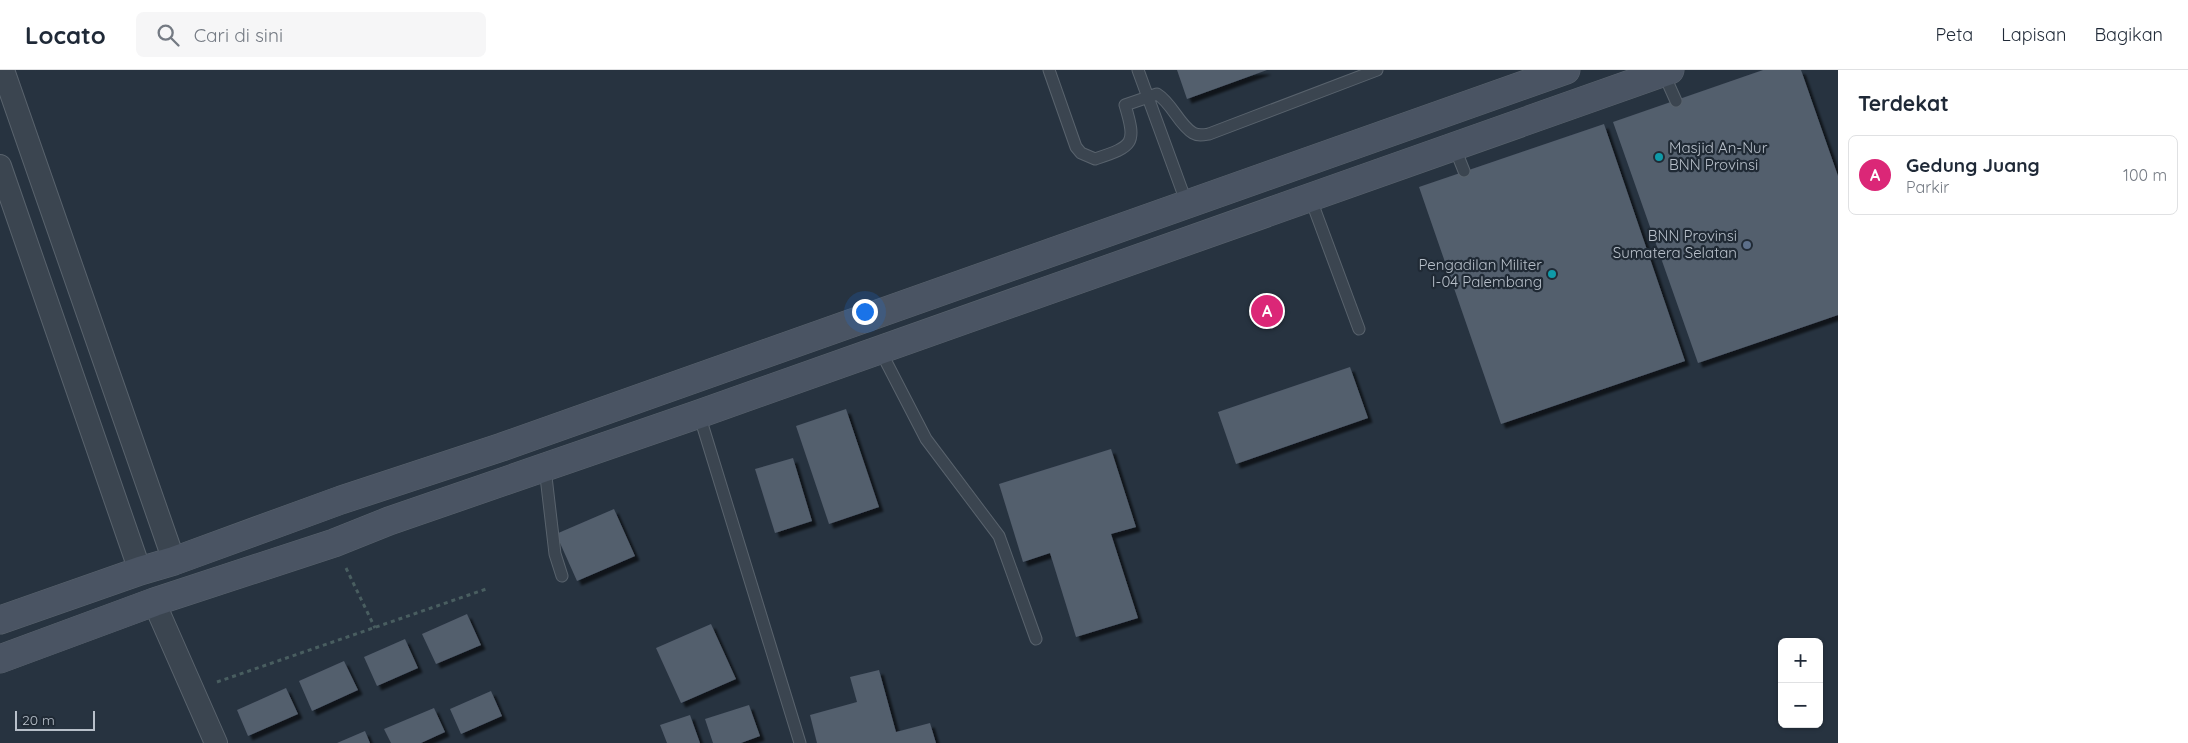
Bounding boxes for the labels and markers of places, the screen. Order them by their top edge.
place label: Masjid An-Nur BNN Provinsi [1669,138,1768,174]
marker: Masjid An-Nur BNN Provinsi [1653,151,1665,163]
place label: BNN Provinsi Sumatera Selatan [1613,226,1737,262]
marker: BNN Provinsi Sumatera Selatan [1741,239,1753,251]
place label: Pengadilan Militer I-04 Palembang [1419,255,1542,291]
marker: Pengadilan Militer I-04 Palembang [1546,268,1558,280]
pin: A [1251,292,1283,330]

